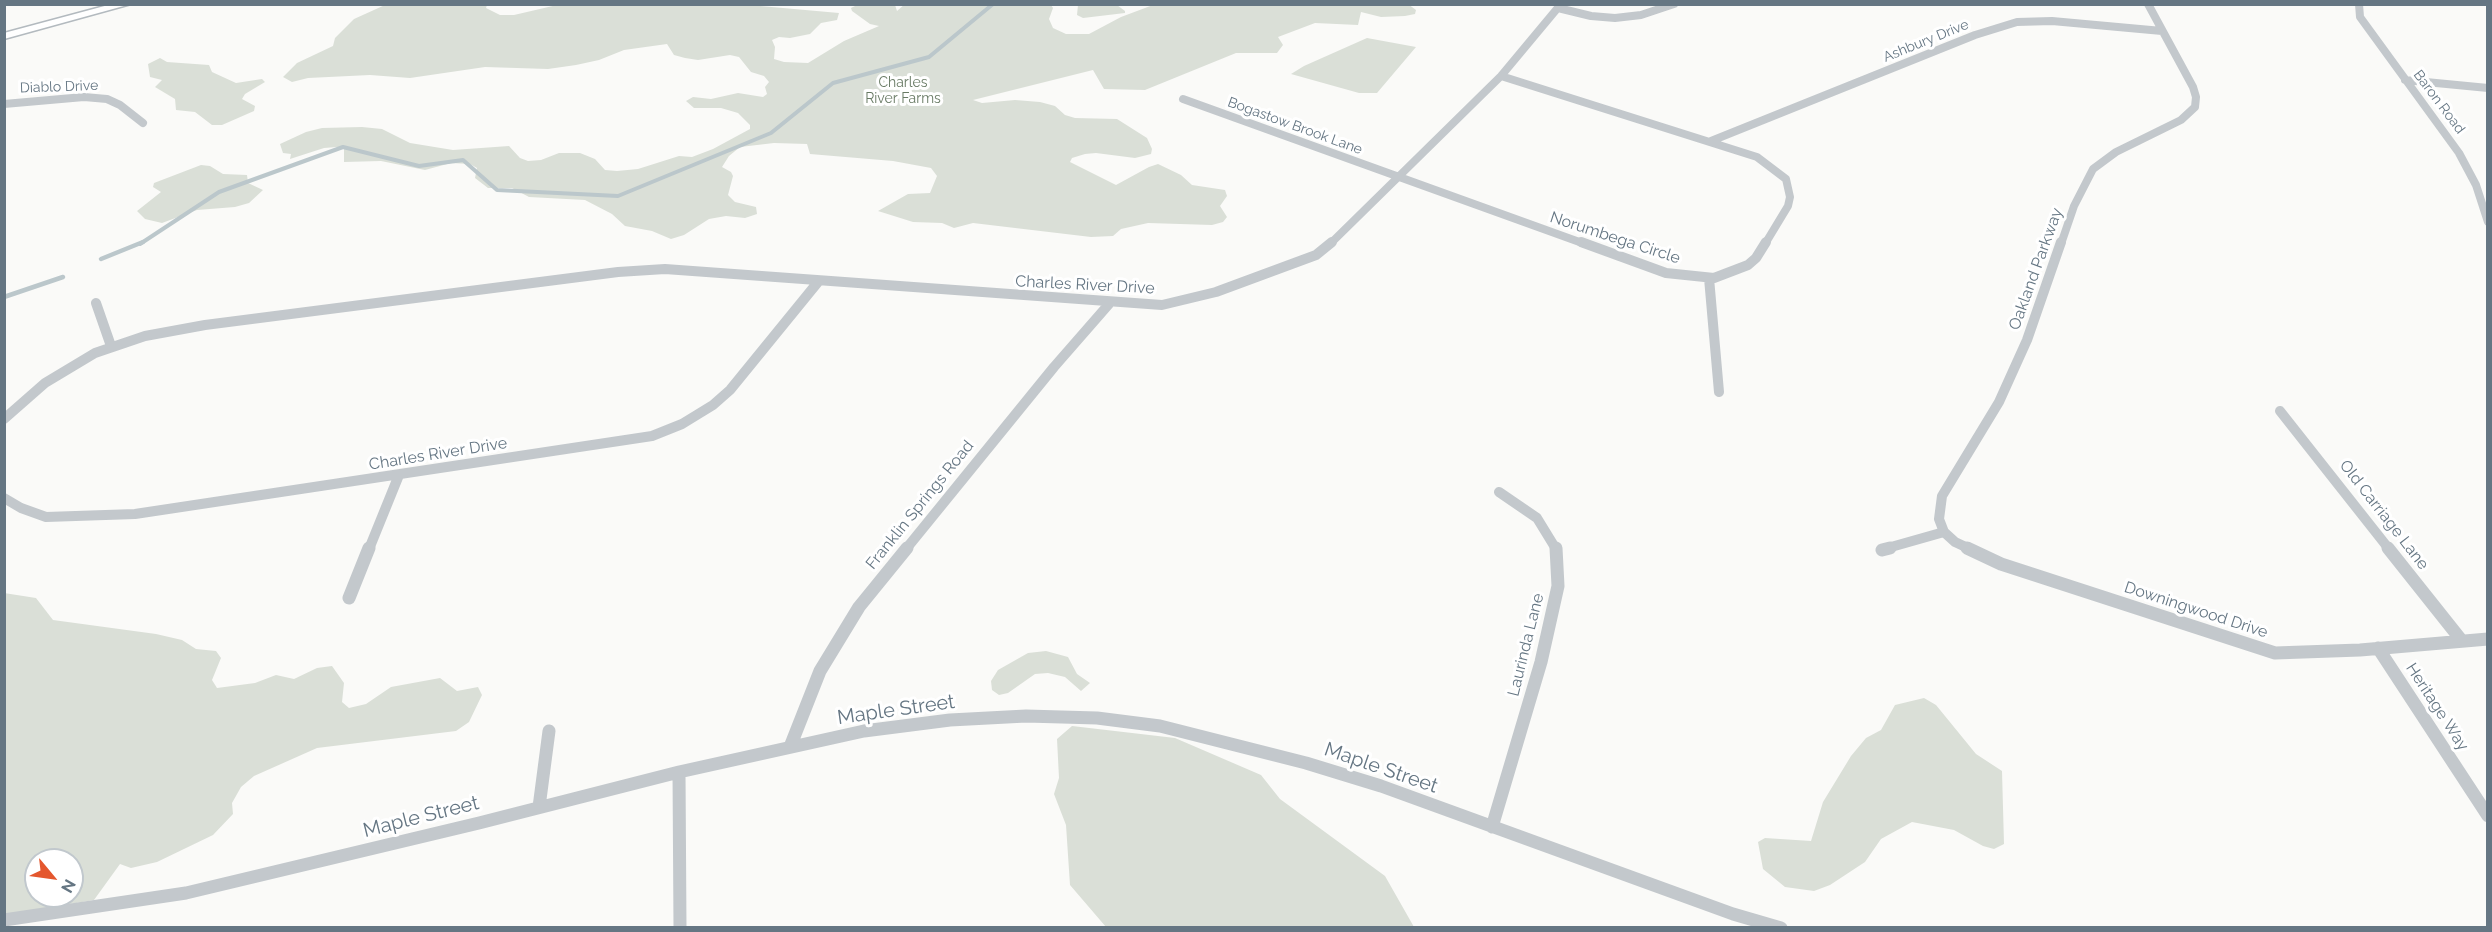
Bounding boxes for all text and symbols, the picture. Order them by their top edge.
street label: Ashbury Drive [1881,16,1971,66]
street label: Baron Road [2410,67,2468,137]
park label: Charles River Farms [865,75,941,108]
street label: Diablo Drive [20,77,98,97]
street label: Bogastow Brook Lane [1225,94,1365,158]
street label: Oakland Parkway [2005,205,2067,333]
street label: Norumbega Circle [1547,208,1683,268]
street label: Charles River Drive [1015,272,1155,298]
street label: Charles River Drive [368,434,508,474]
street label: Franklin Springs Road [862,437,978,573]
street label: Old Carriage Lane [2335,456,2433,574]
street label: Downingwood Drive [2122,578,2270,642]
street label: Laurinda Lane [1504,591,1548,699]
street label: Heritage Way [2402,660,2472,754]
street label: Maple Street [836,690,956,730]
street label: Maple Street [1321,737,1441,799]
street label: Maple Street [361,791,481,843]
north arrow [24,848,84,908]
text: N [57,876,80,896]

